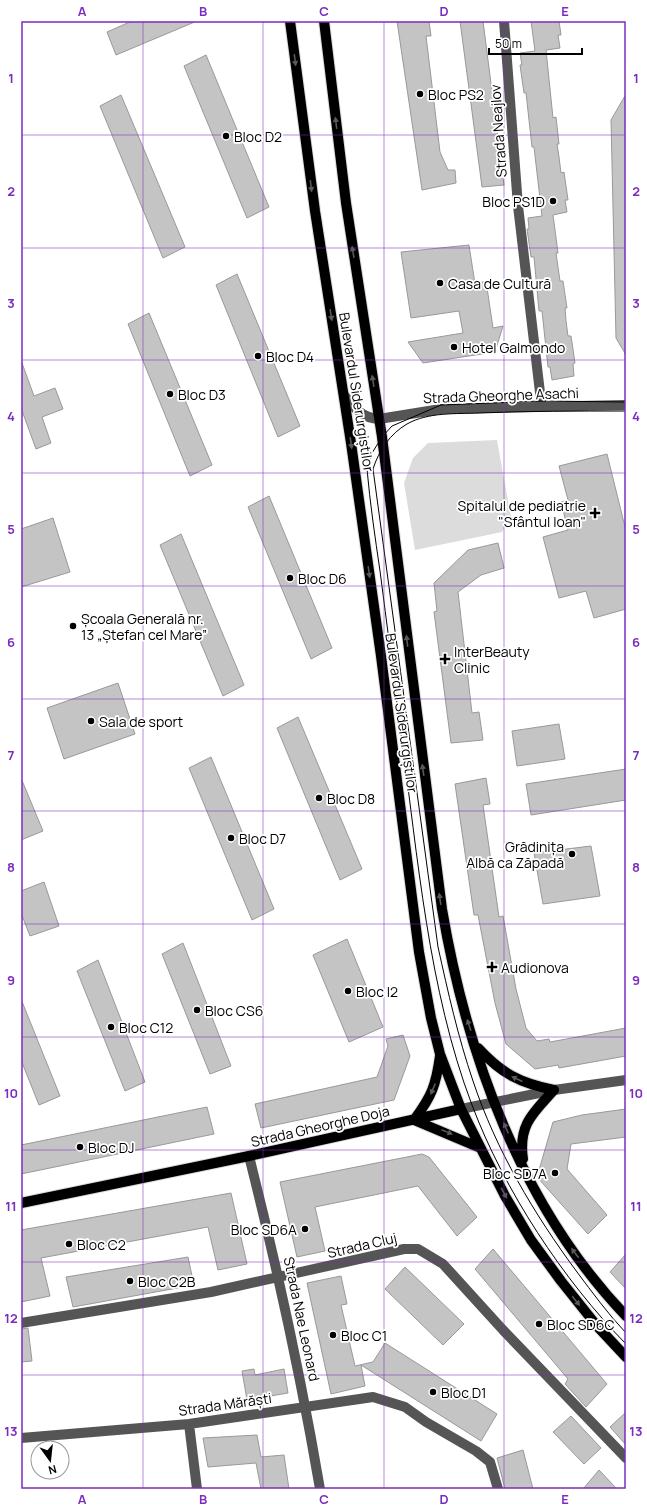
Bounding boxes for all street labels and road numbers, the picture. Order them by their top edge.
street label: Strada Neajlov [485,84,511,178]
street label: Bulevardul Siderurgiștilor [335,311,379,473]
street label: Strada Gheorghe Asachi [423,383,579,407]
street label: Bulevardul Siderurgiștilor [381,632,423,794]
street label: Strada Gheorghe Doja [249,1101,391,1151]
street label: Strada Cluj [325,1228,399,1262]
street label: Strada Nae Leonard [280,1255,324,1383]
street label: Strada Mărăști [177,1388,273,1420]

